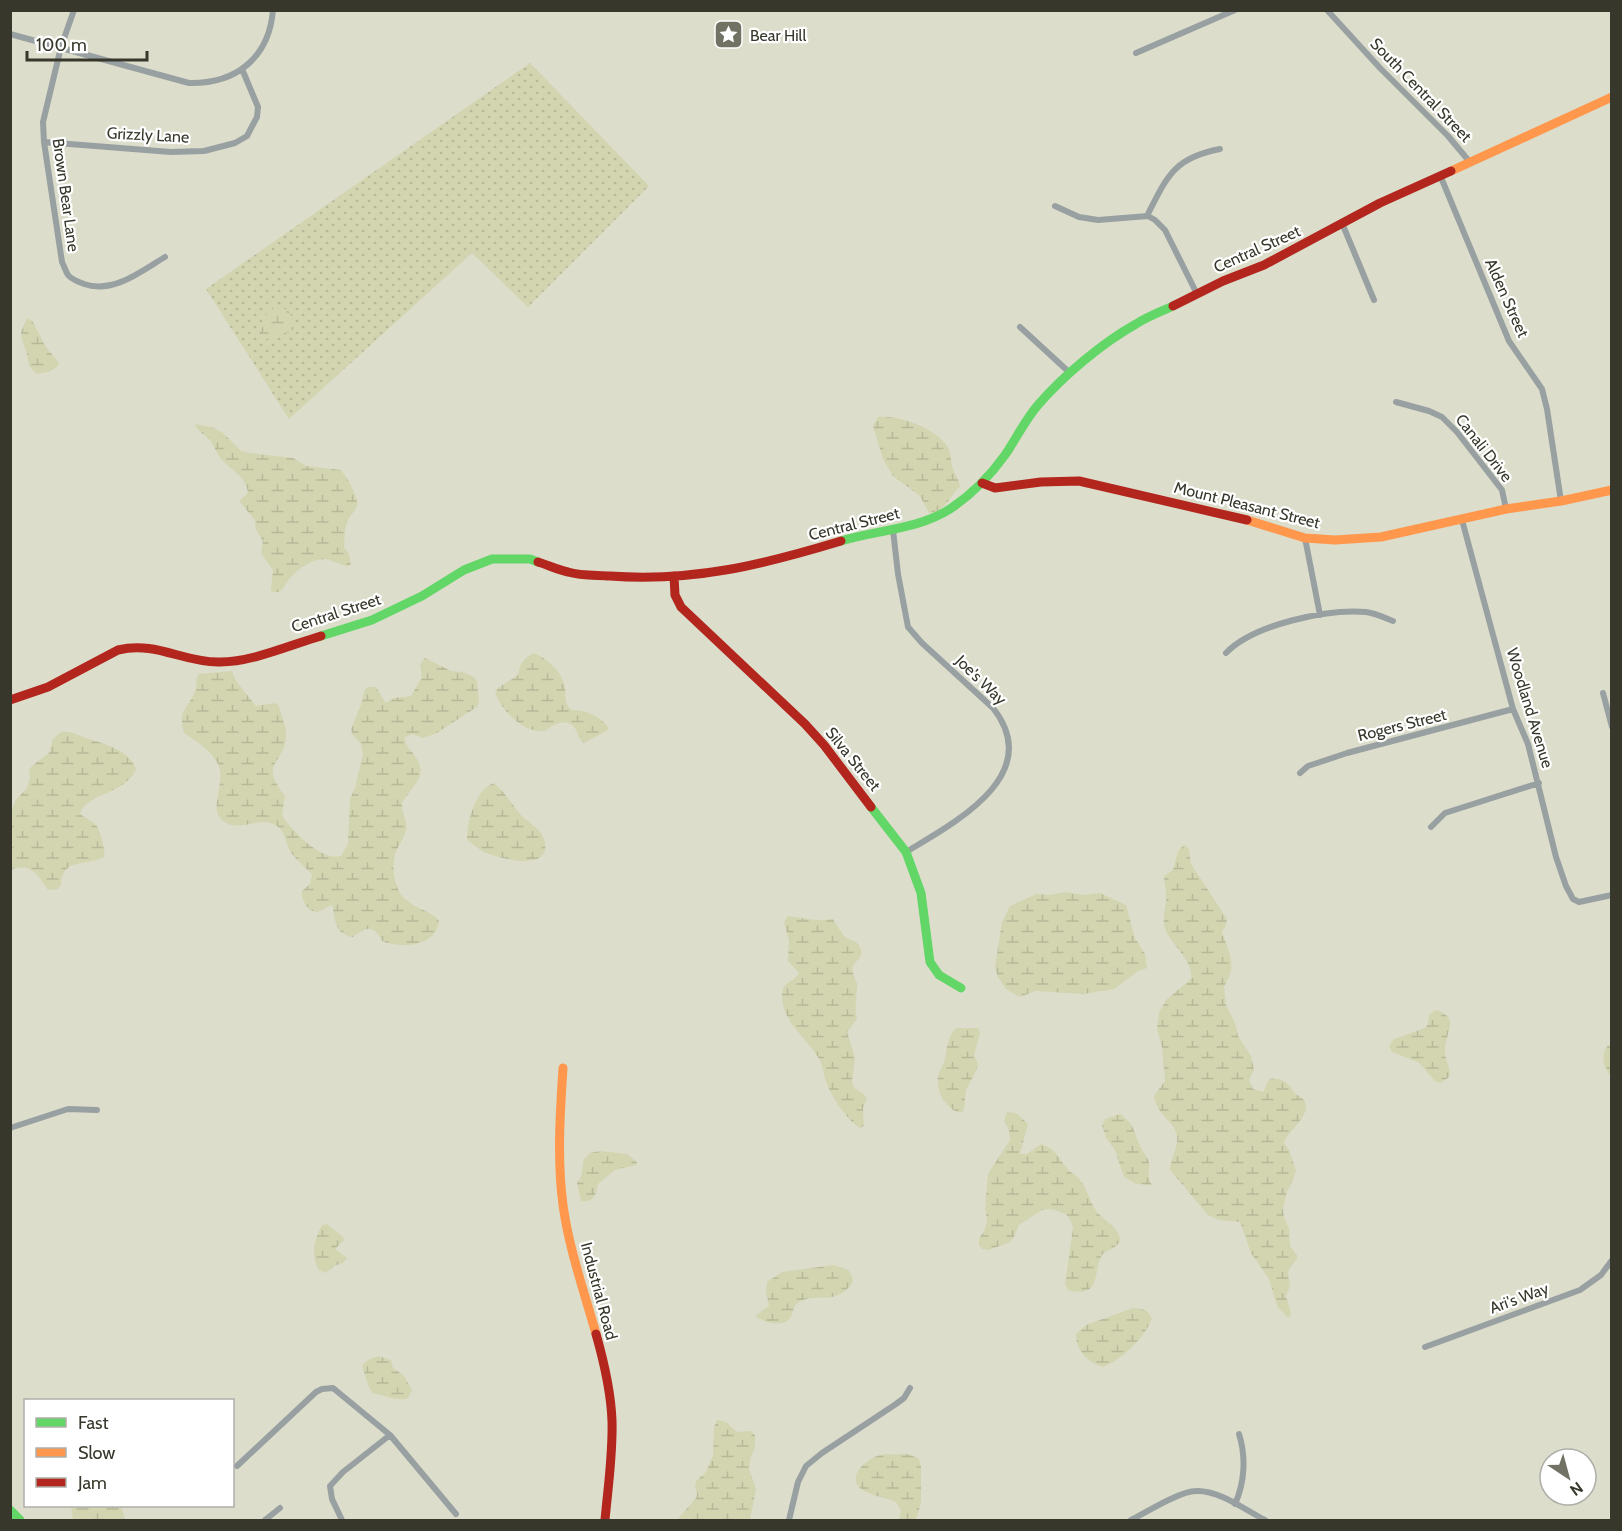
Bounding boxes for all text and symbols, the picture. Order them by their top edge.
place icon: Bear Hill [713,19,745,51]
scale bar [27,24,147,62]
place label: Bear Hill [750,26,806,45]
text: 100 m [36,34,87,56]
street label: South Central Street [1366,34,1476,146]
street label: Grizzly Lane [106,123,190,147]
street label: Brown Bear Lane [49,137,83,253]
street label: Central Street [1211,221,1304,277]
street label: Alden Street [1481,256,1533,341]
street label: Canali Drive [1452,410,1516,486]
street label: Mount Pleasant Street [1172,478,1322,532]
street label: Central Street [807,503,902,544]
street label: Central Street [289,589,384,636]
street label: Woodland Avenue [1503,646,1557,770]
street label: Joe's Way [951,650,1010,709]
street label: Rogers Street [1356,705,1449,745]
street label: Silva Street [822,723,885,795]
street label: Industrial Road [577,1240,621,1342]
street label: Ari's Way [1487,1279,1551,1317]
legend [24,1399,234,1507]
text: Fast [78,1412,109,1434]
text: Slow [78,1442,115,1464]
north arrow [1538,1447,1598,1507]
text: Jam [77,1472,107,1494]
text: N [1566,1478,1587,1500]

